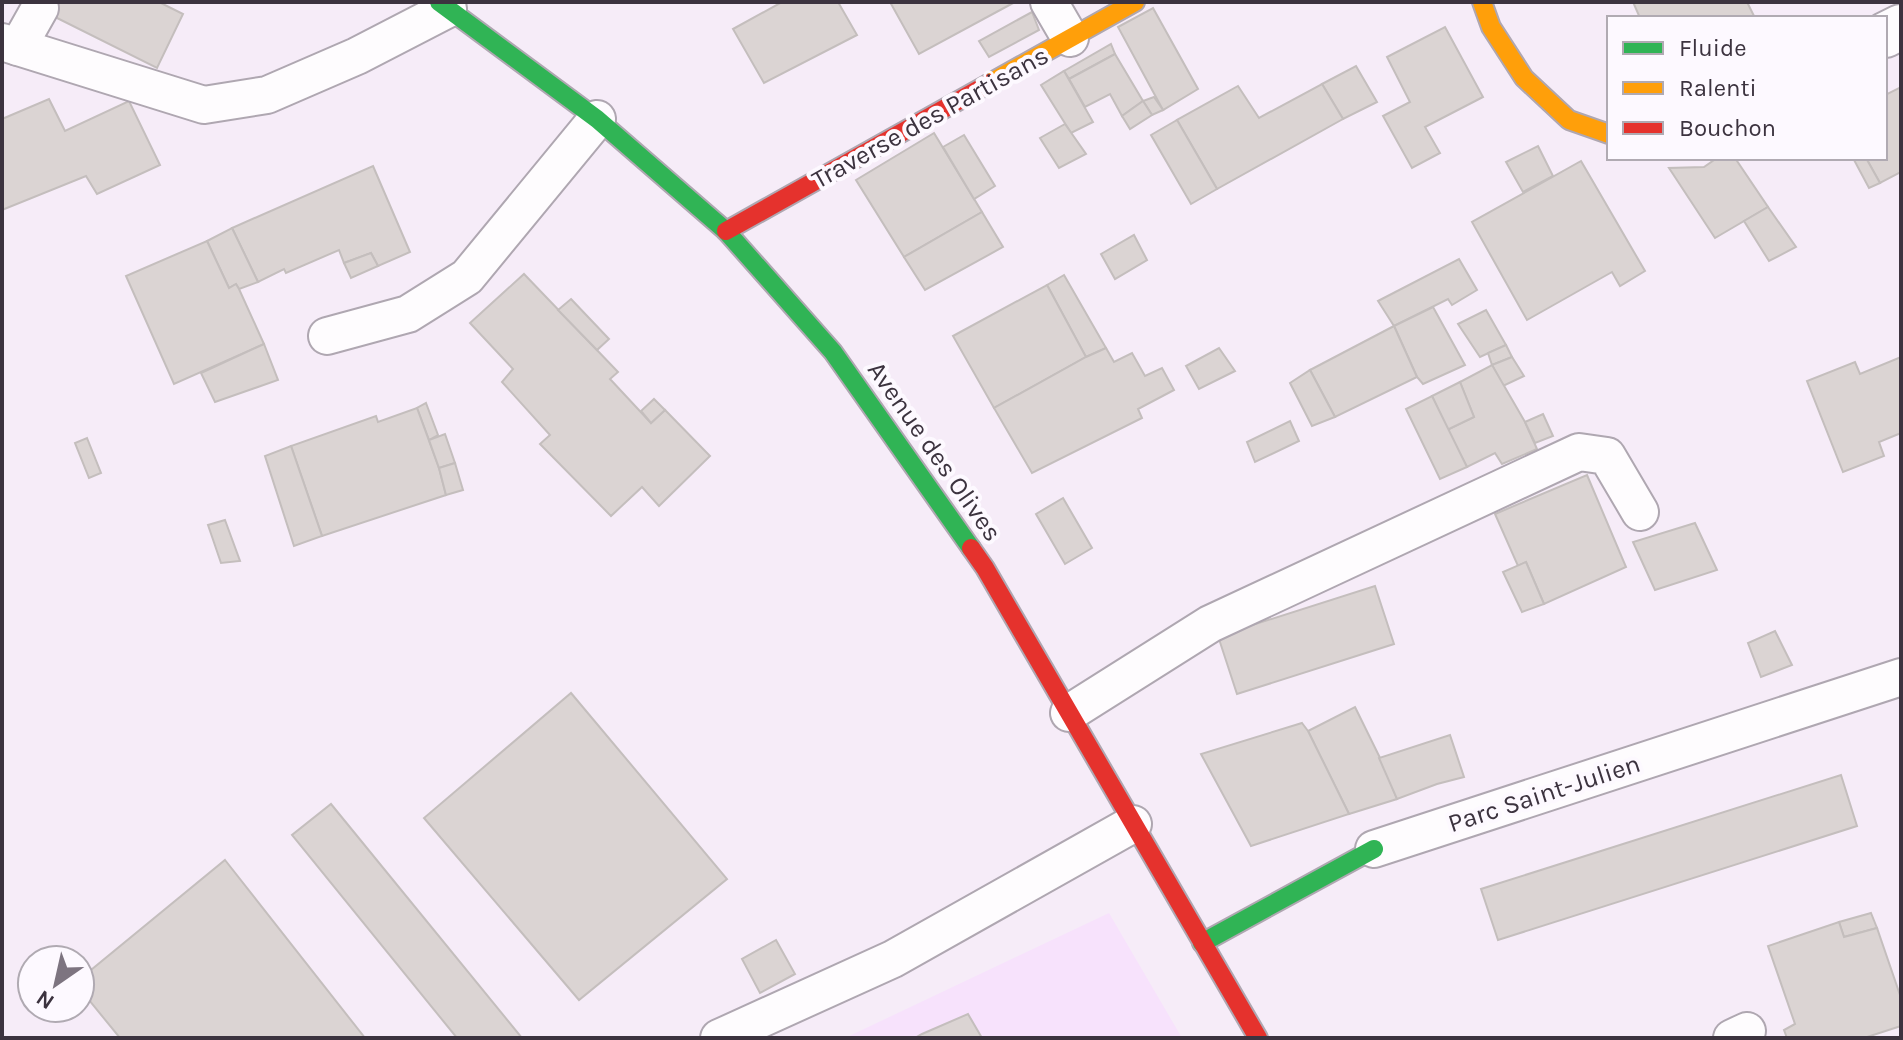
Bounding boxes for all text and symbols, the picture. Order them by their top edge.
legend [1607,16,1887,160]
text: Fluide [1679,34,1747,62]
street label: Traverse des Partisans [807,40,1054,195]
text: Ralenti [1679,74,1757,102]
text: Bouchon [1679,114,1776,142]
street label: Avenue des Olives [861,355,1008,547]
street label: Parc Saint-Julien [1444,748,1644,839]
north arrow [16,944,96,1024]
text: N [32,985,59,1015]

